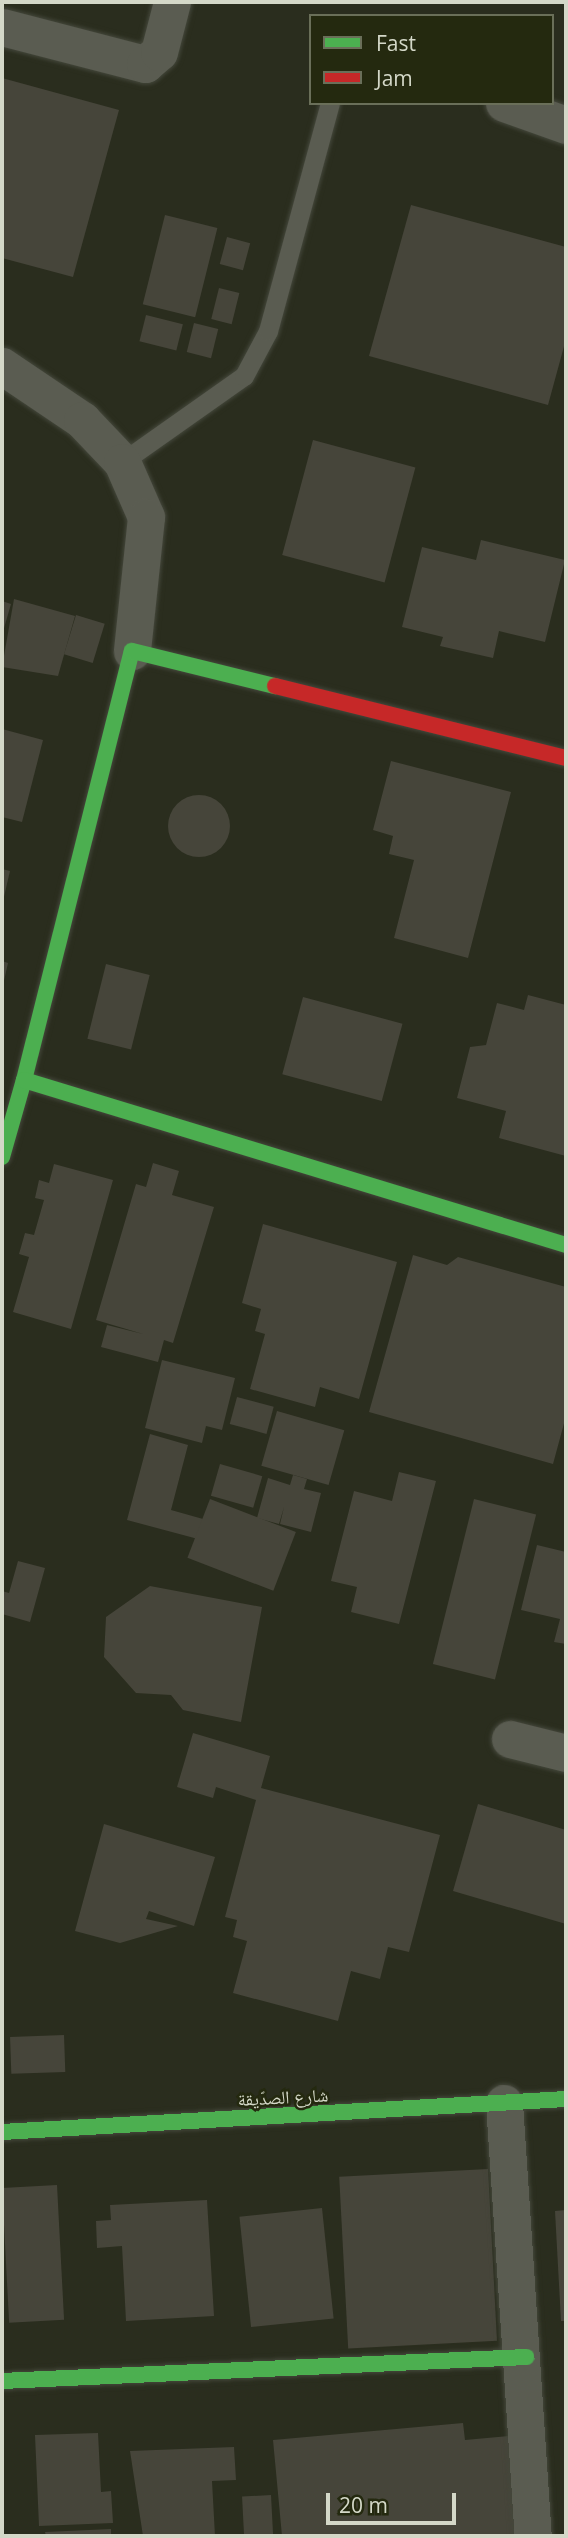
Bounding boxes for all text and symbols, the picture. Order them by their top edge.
legend [309,14,554,105]
text: Fast [376,29,416,57]
text: Jam [376,64,413,92]
street label: شارع الصدّيقة [237,2084,329,2110]
scale bar [330,2478,460,2522]
text: 20 m [339,2491,388,2519]

